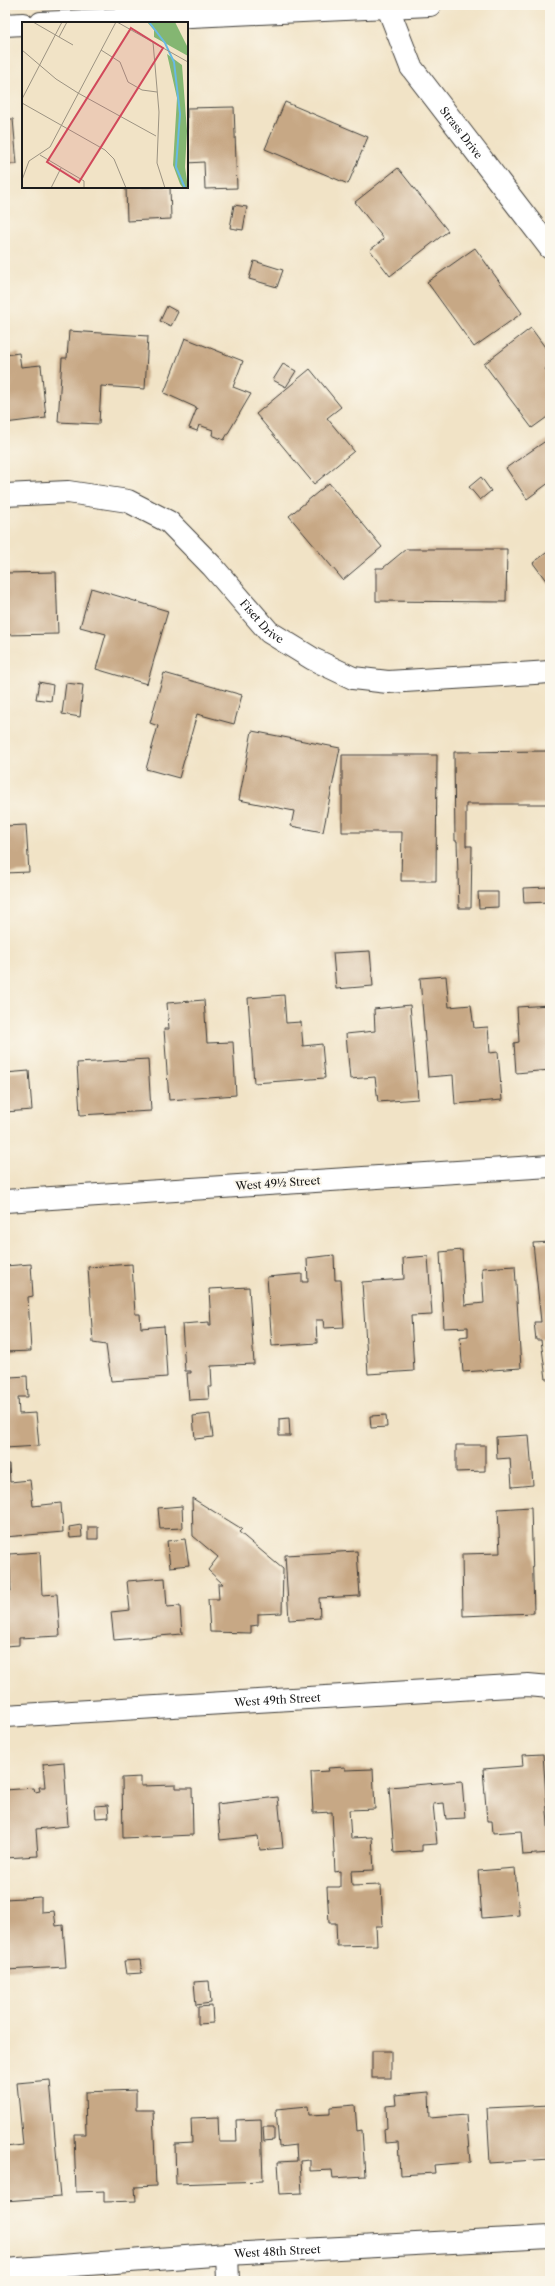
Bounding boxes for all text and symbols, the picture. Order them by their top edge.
inset map [22,22,188,188]
street label: Strass Drive [437,104,486,161]
street label: Fiset Drive [237,596,286,646]
street label: West 49½ Street [234,1173,321,1193]
street label: West 49th Street [233,1690,321,1709]
street label: West 48th Street [233,2242,321,2261]

